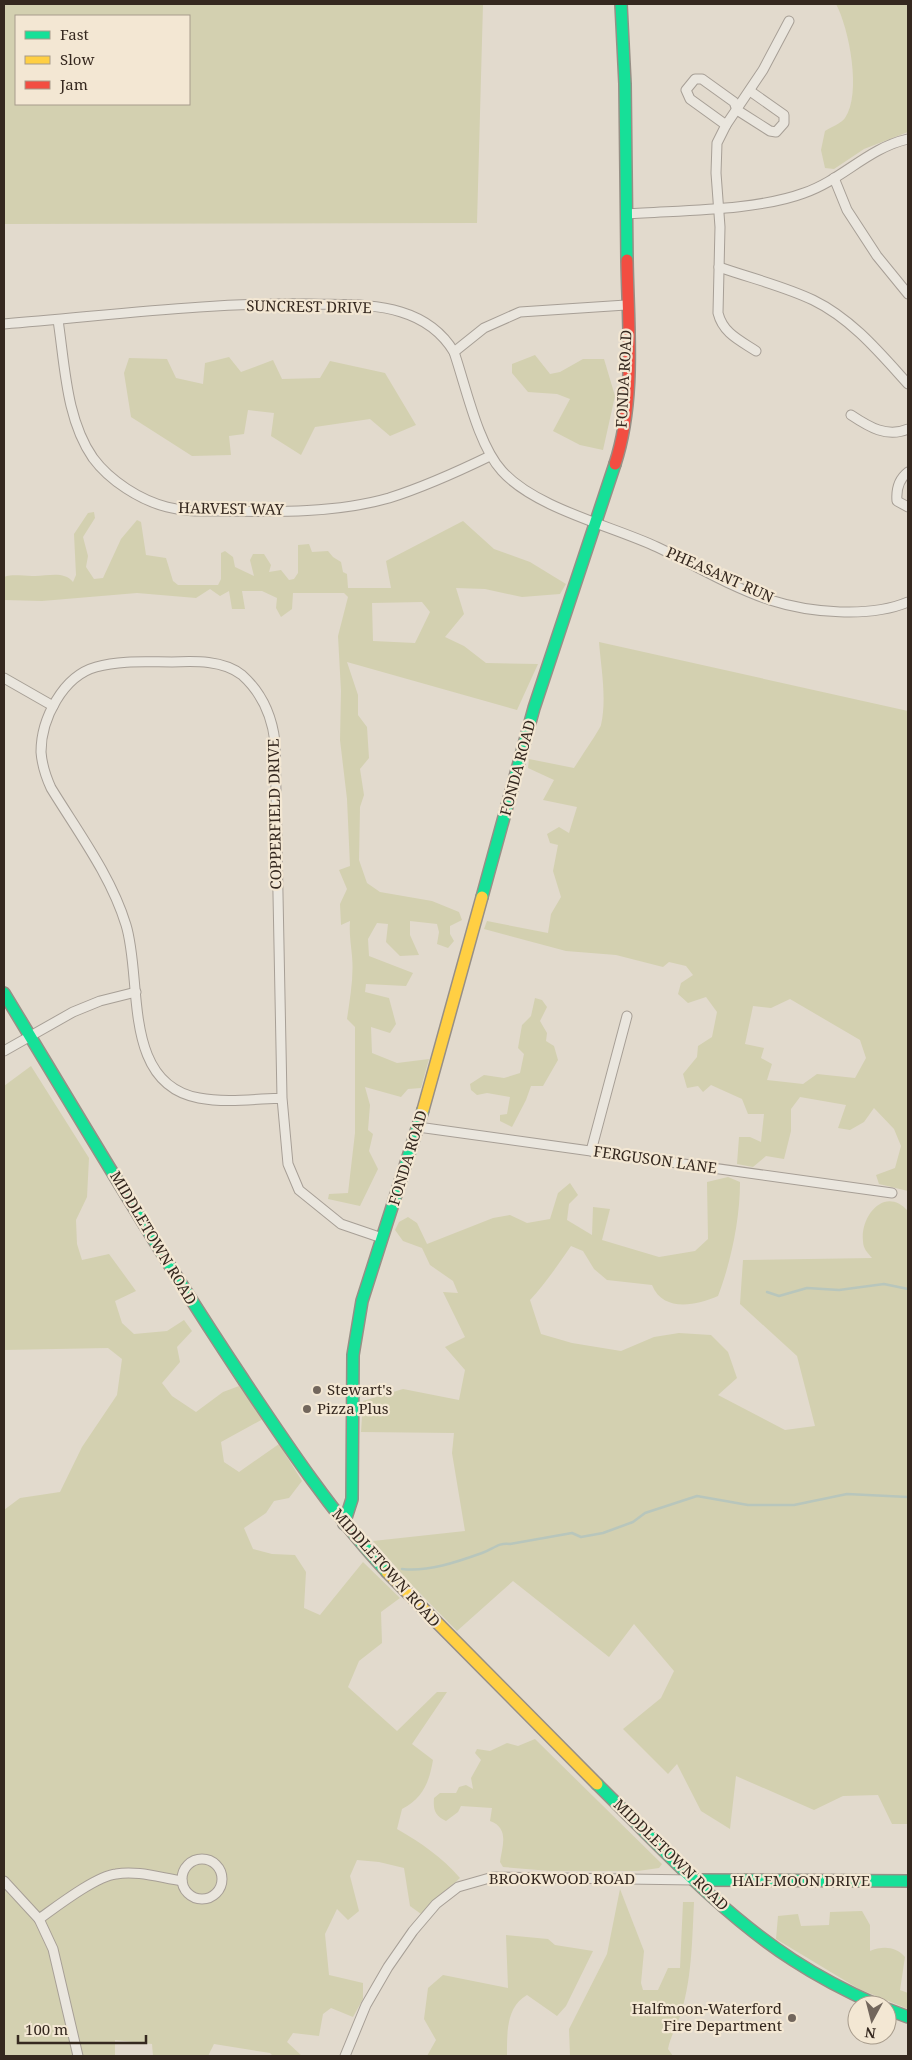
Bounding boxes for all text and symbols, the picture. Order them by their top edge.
legend [15,15,190,105]
text: Fast [60,24,89,44]
text: Slow [60,49,94,69]
text: Jam [59,74,88,94]
street label: SUNCREST DRIVE [246,295,372,317]
street label: FONDA ROAD [610,329,636,429]
street label: HARVEST WAY [178,497,285,519]
street label: PHEASANT RUN [663,541,778,607]
street label: FONDA ROAD [495,718,539,818]
street label: COPPERFIELD DRIVE [263,738,285,890]
street label: FONDA ROAD [383,1108,431,1208]
street label: FERGUSON LANE [592,1140,718,1178]
street label: MIDDLETOWN ROAD [106,1167,202,1308]
place label: Stewart's [327,1379,392,1399]
marker: Stewart's [311,1384,323,1396]
place label: Pizza Plus [317,1398,389,1418]
marker: Pizza Plus [301,1403,313,1415]
street label: MIDDLETOWN ROAD [328,1504,445,1631]
street label: MIDDLETOWN ROAD [610,1794,734,1915]
street label: BROOKWOOD ROAD [489,1868,635,1888]
street label: HALFMOON DRIVE [732,1870,870,1890]
north arrow [847,1995,897,2045]
place label: Halfmoon-Waterford Fire Department [632,1998,782,2035]
scale bar [18,2012,145,2044]
marker: Halfmoon-Waterford Fire Department [786,2012,798,2024]
text: 100 m [25,2019,68,2039]
text: N [864,2023,877,2044]

